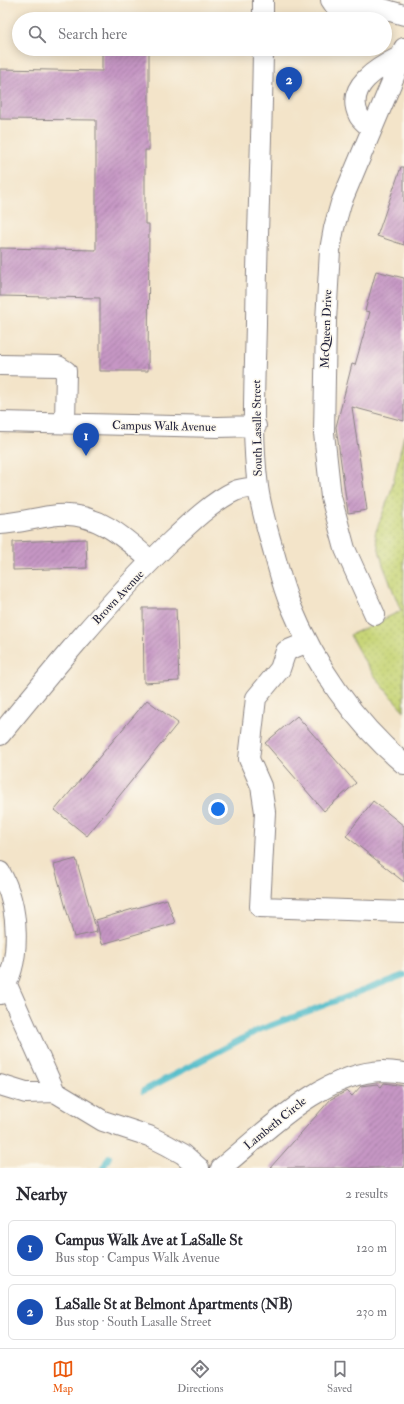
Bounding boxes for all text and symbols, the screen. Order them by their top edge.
search box [12,12,392,56]
icon: search [26,23,48,45]
text: Search here [58,25,127,44]
pin: 2 [276,67,302,100]
street label: McQueen Drive [318,289,335,369]
street label: South Lasalle Street [249,379,266,476]
street label: Campus Walk Avenue [112,418,216,435]
pin: 1 [73,423,99,456]
street label: Brown Avenue [89,567,147,628]
your location [208,799,228,819]
street label: Lambeth Circle [241,1094,309,1153]
text: Nearby [16,1184,67,1205]
text: 2 results [345,1186,388,1202]
text: Campus Walk Ave at LaSalle St [55,1231,243,1250]
text: 1 [28,1240,32,1256]
text: 120 m [356,1240,387,1256]
text: Bus stop · Campus Walk Avenue [55,1250,220,1266]
text: LaSalle St at Belmont Apartments (NB) [55,1295,292,1314]
text: 2 [27,1304,33,1320]
text: 230 m [356,1304,387,1320]
text: Bus stop · South Lasalle Street [55,1314,212,1330]
tab: Map [52,1358,74,1395]
tab: Directions [177,1358,224,1395]
tab: Saved [327,1358,352,1395]

